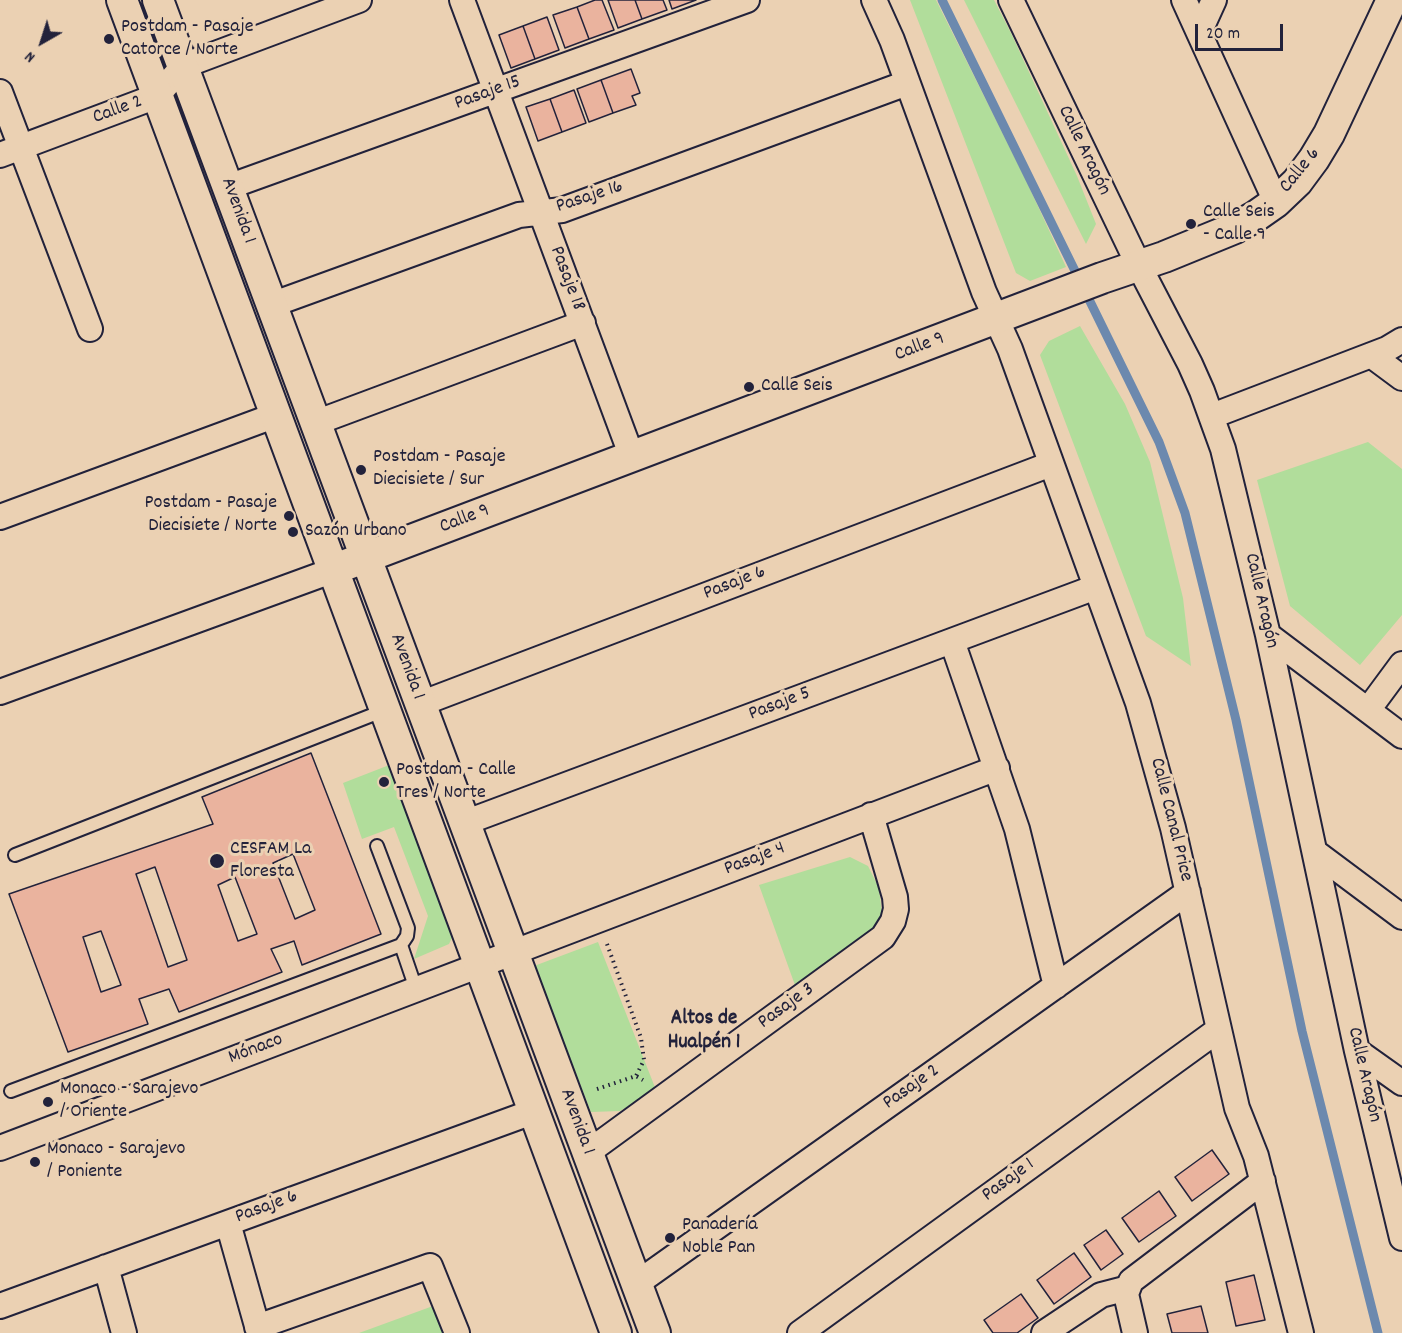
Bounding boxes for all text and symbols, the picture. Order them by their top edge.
north arrow [12,12,72,72]
scale bar [1198,12,1286,50]
place label: Postdam - Pasaje Catorce / Norte [121,16,254,63]
text: 20 m [1206,22,1240,47]
marker: Postdam - Pasaje Catorce / Norte [102,32,116,46]
text: N [20,45,41,68]
street label: Pasaje 15 [452,71,524,117]
street label: Calle 2 [90,91,146,131]
street label: Calle Aragón [1051,102,1115,200]
street label: Calle 6 [1275,143,1327,199]
street label: Avenida 1 [214,175,260,247]
street label: Pasaje 16 [553,176,627,220]
place label: Calle Seis - Calle 9 [1203,201,1275,248]
marker: Calle Seis - Calle 9 [1184,217,1198,231]
street label: Pasaje 18 [543,243,589,315]
street label: Calle 9 [892,328,948,368]
place label: Calle Seis [761,375,833,399]
marker: Calle Seis [742,380,756,394]
place label: Postdam - Pasaje Diecisiete / Sur [373,446,506,493]
marker: Postdam - Pasaje Diecisiete / Sur [354,463,368,477]
place label: Postdam - Pasaje Diecisiete / Norte [144,492,277,539]
street label: Calle 9 [437,500,493,540]
marker: Postdam - Pasaje Diecisiete / Norte [282,509,296,523]
place label: Sazón Urbano [305,520,407,544]
marker: Sazón Urbano [286,525,300,539]
street label: Calle Aragón [1237,551,1283,651]
street label: Pasaje 6 [701,561,769,607]
street label: Avenida 1 [383,631,429,703]
street label: Pasaje 5 [746,682,814,728]
street label: Calle Canal Price [1143,756,1197,884]
place label: Postdam - Calle Tres / Norte [396,759,516,806]
marker: Postdam - Calle Tres / Norte [377,775,391,789]
street label: Pasaje 4 [721,837,789,883]
place label: CESFAM La Floresta [230,838,311,885]
marker: CESFAM La Floresta [208,852,226,870]
street label: Pasaje 3 [754,979,820,1035]
district label: Altos de Hualpén 1 [668,1007,740,1057]
street label: Calle Aragón [1340,1025,1386,1125]
street label: Mónaco [225,1029,287,1071]
street label: Pasaje 2 [879,1060,945,1116]
place label: Monaco - Sarajevo / Oriente [60,1078,198,1125]
street label: Avenida 1 [553,1086,599,1158]
marker: Monaco - Sarajevo / Oriente [41,1095,55,1109]
place label: Monaco - Sarajevo / Poniente [47,1138,185,1185]
street label: Pasaje 1 [978,1154,1040,1208]
marker: Monaco - Sarajevo / Poniente [28,1155,42,1169]
street label: Pasaje 6 [233,1186,301,1230]
place label: Panadería Noble Pan [682,1214,758,1261]
marker: Panadería Noble Pan [663,1231,677,1245]

